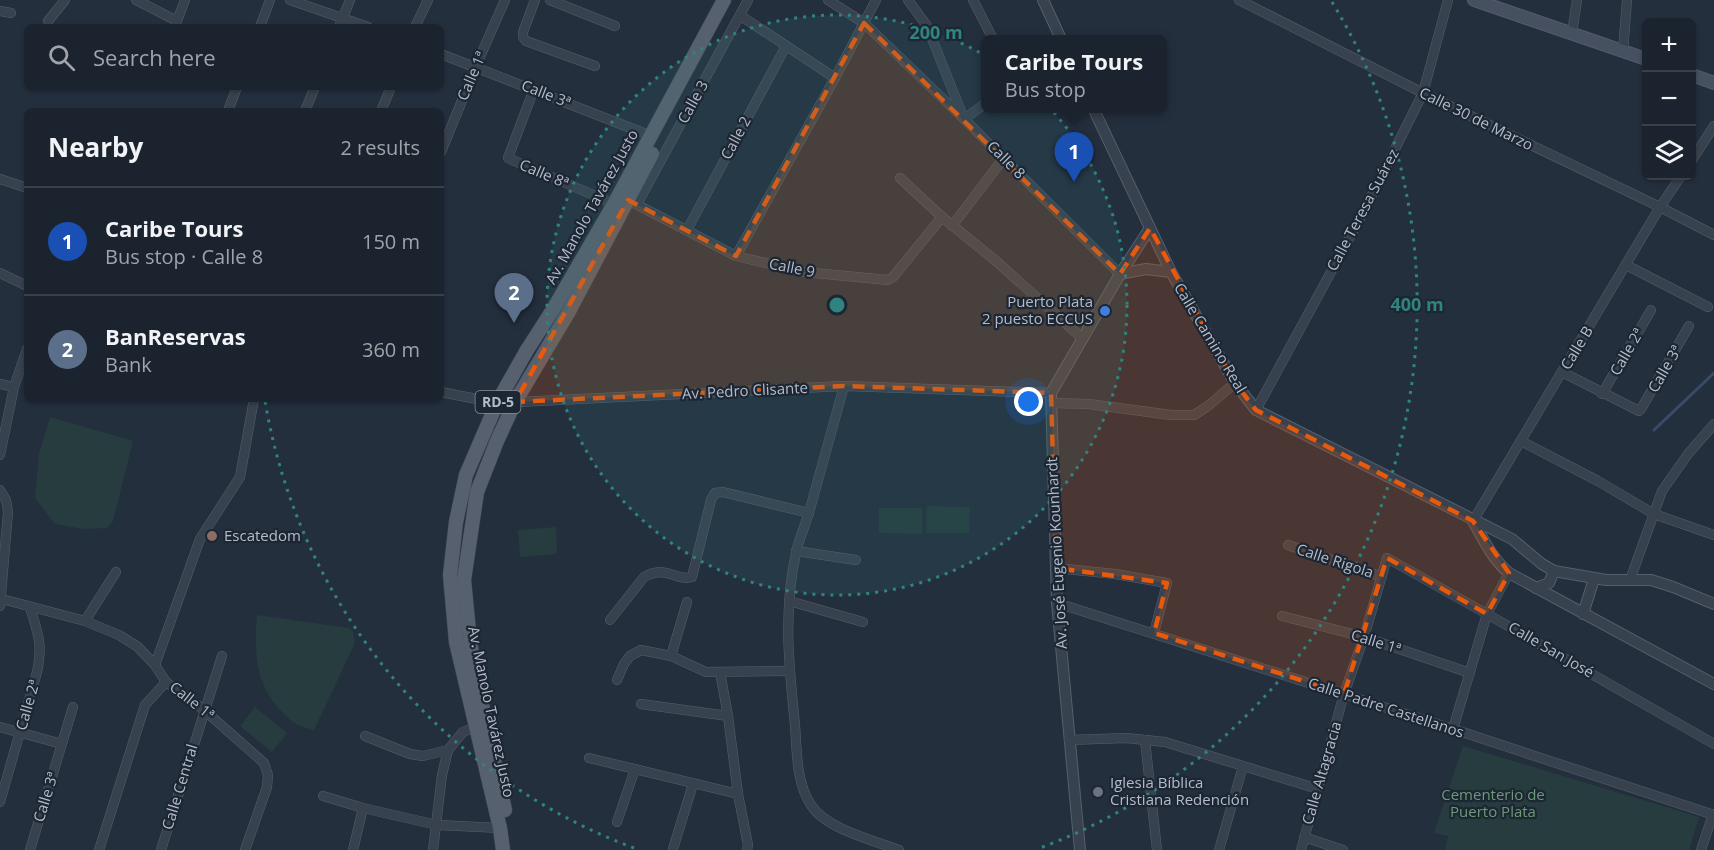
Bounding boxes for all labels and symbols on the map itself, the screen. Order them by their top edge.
text: 200 m [909,20,963,44]
street label: Calle 1ª [452,48,490,103]
street label: Calle 3ª [519,74,574,112]
street label: Calle 3 [672,76,712,127]
street label: Calle 30 de Marzo [1416,82,1537,154]
street label: Calle 2 [715,112,755,163]
street label: Av. Manolo Tavárez Justo [540,125,642,288]
pin: 1 [1054,132,1094,182]
street label: Calle 8 [983,136,1030,183]
street label: Calle Teresa Suárez [1321,145,1403,274]
street label: Calle 8ª [517,154,572,192]
street label: Calle 9 [768,253,817,281]
pin: 2 [494,274,534,323]
street label: Calle Camino Real [1170,279,1252,396]
place label: Puerto Plata 2 puesto ECCUS [982,291,1093,328]
text: 400 m [1390,292,1444,316]
centre of rings [827,295,847,315]
marker: Puerto Plata 2 puesto ECCUS [1098,304,1112,318]
street label: Calle B [1555,322,1597,373]
street label: Calle 2ª [1605,324,1648,379]
street label: Calle 3ª [1643,341,1686,396]
street label: Av. Pedro Clisante [682,377,808,403]
your location [1014,387,1043,416]
road number: RD-5 [476,391,520,413]
street label: Av. José Eugenio Kounhardt [1041,457,1071,650]
place label: Escatedom [224,525,301,545]
marker: Escatedom [205,529,219,543]
street label: Calle Rigola [1294,538,1376,582]
street label: Calle San José [1505,616,1598,682]
street label: Av. Manolo Tavárez Justo [464,624,520,799]
street label: Calle 1ª [1349,624,1404,658]
street label: Calle Padre Castellanos [1306,672,1467,742]
street label: Calle 1ª [166,676,219,724]
street label: Calle 2ª [10,677,44,732]
street label: Calle Altagracia [1297,719,1345,827]
street label: Calle Central [157,742,202,832]
street label: Calle 3ª [28,769,62,824]
place label: Iglesia Bíblica Cristiana Redención [1110,772,1249,809]
park label: Cementerio de Puerto Plata [1441,784,1545,821]
marker: Iglesia Bíblica Cristiana Redención [1091,785,1105,799]

